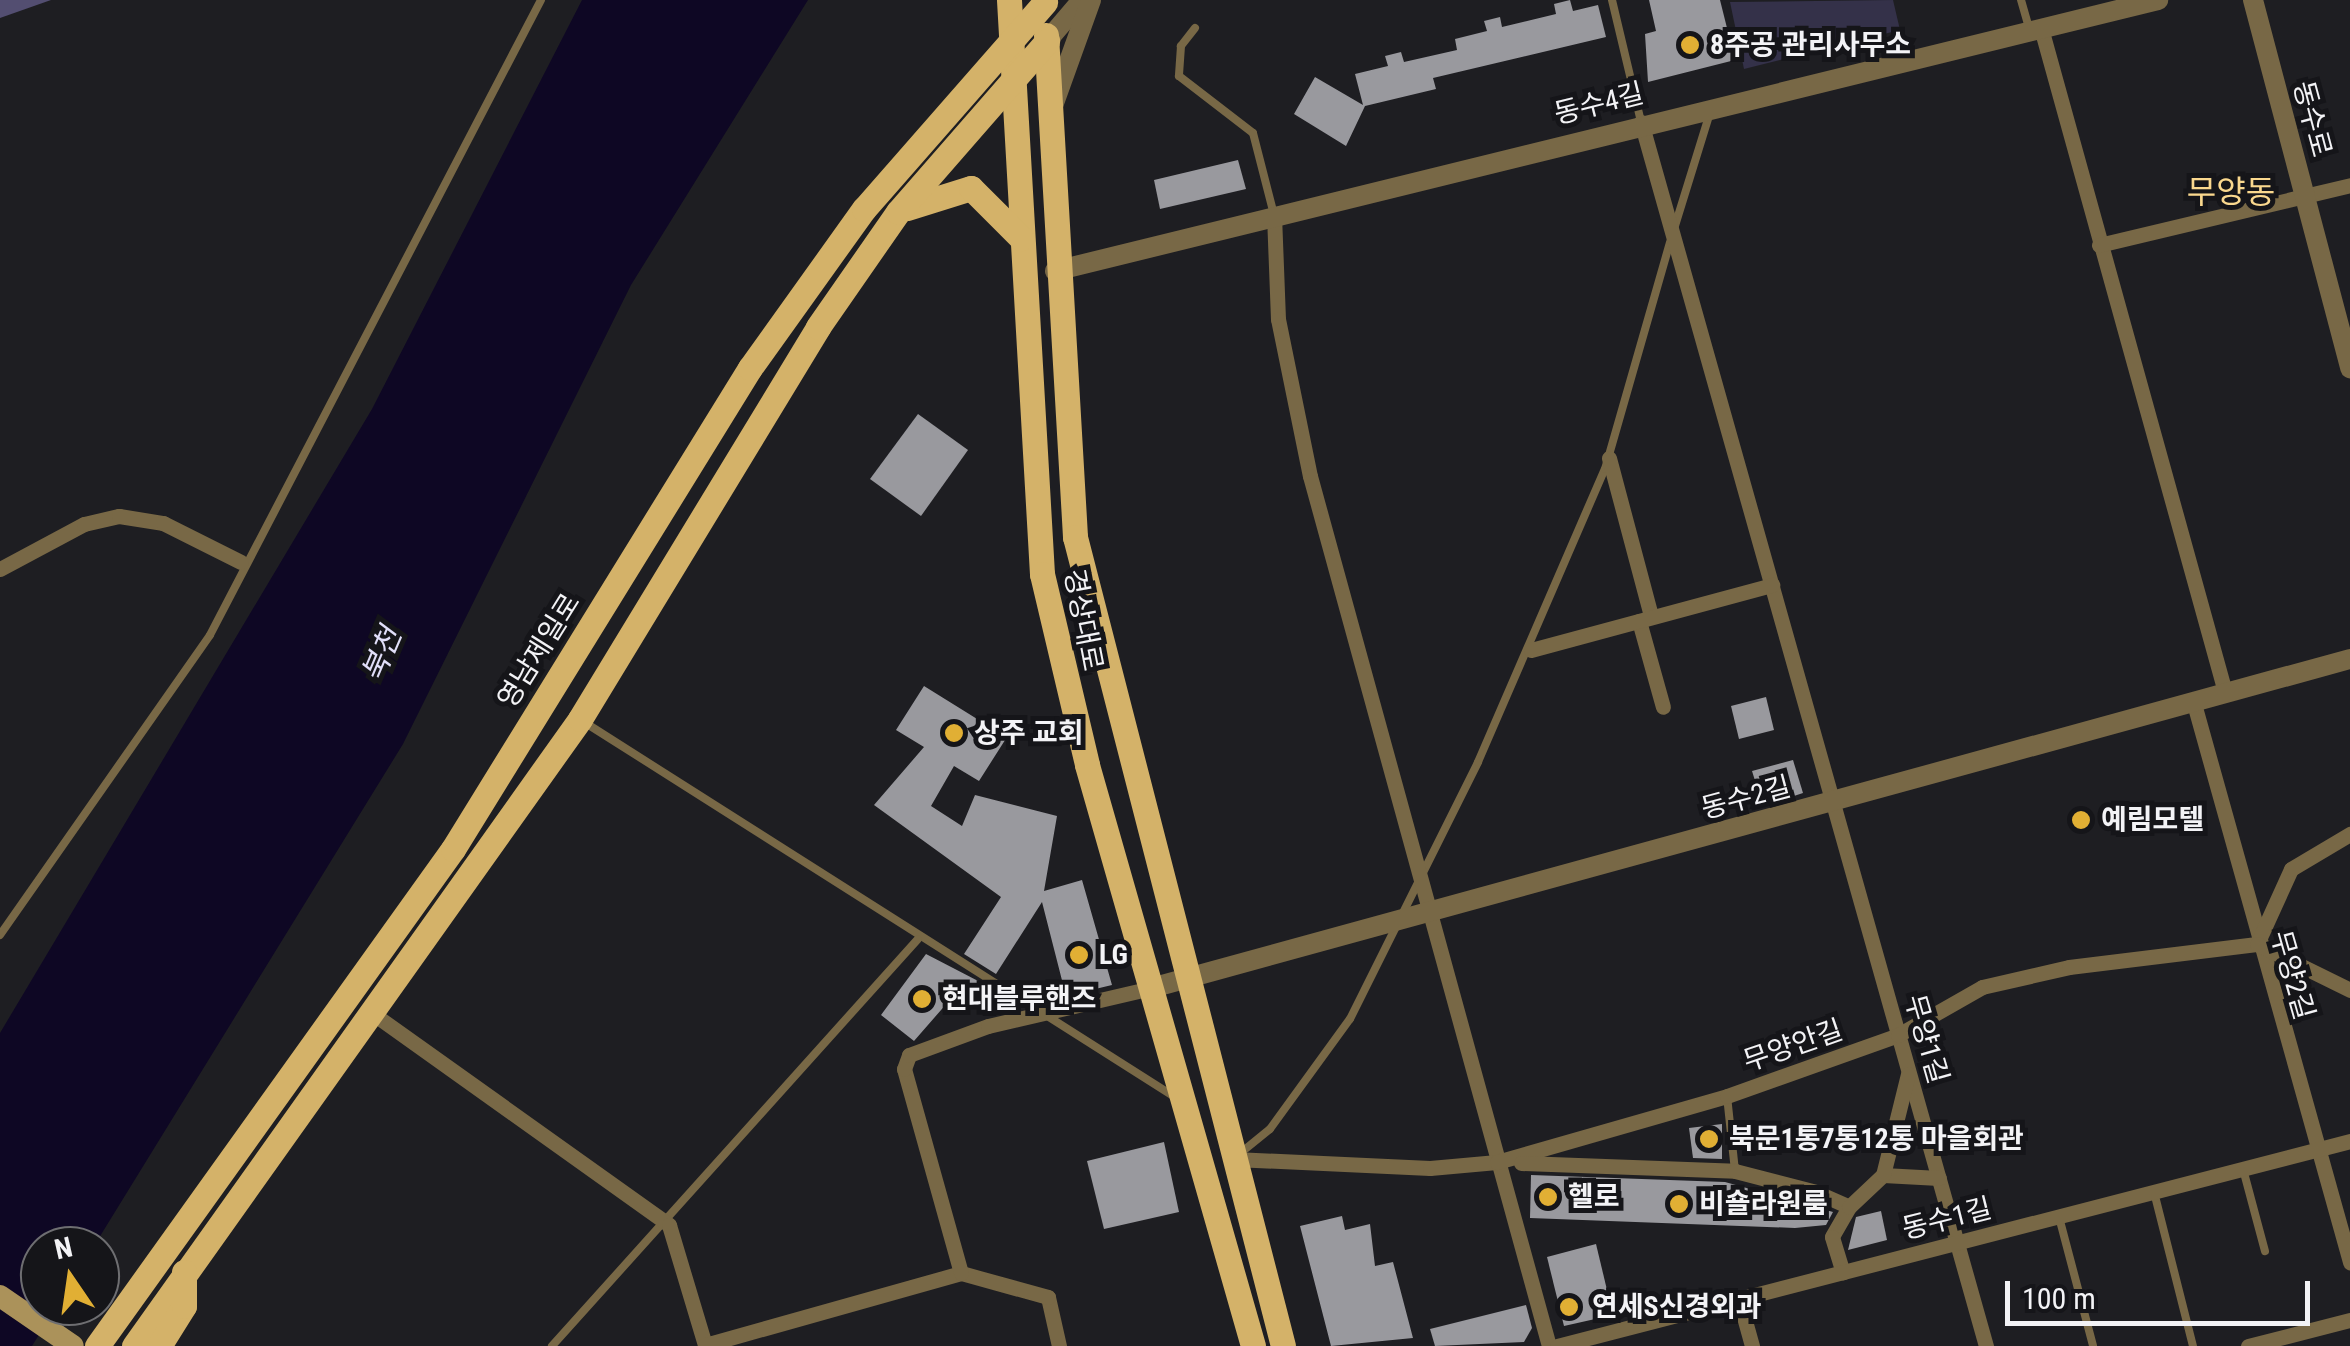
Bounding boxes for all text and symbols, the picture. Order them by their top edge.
place label: 8주공 관리사무소 [1710,28,1911,62]
marker: 8주공 관리사무소 [1679,34,1701,56]
street label: 동수4길 [1551,77,1647,131]
street label: 동수로 [2286,77,2338,161]
district label: 무양동 [2187,173,2275,211]
street label: 경상대로 [1057,566,1109,674]
street label: 영남제일로 [491,587,587,715]
water label: 북천 [355,623,409,687]
place label: 상주 교회 [974,716,1083,750]
marker: 상주 교회 [943,722,965,744]
street label: 동수2길 [1698,770,1794,826]
place label: 예림모텔 [2101,803,2204,837]
marker: 예림모텔 [2070,809,2092,831]
street label: 무양2길 [2263,927,2321,1023]
place label: LG [1099,938,1128,972]
marker: LG [1068,944,1090,966]
place label: 현대블루핸즈 [942,982,1097,1016]
marker: 현대블루핸즈 [911,988,933,1010]
street label: 무양1길 [1897,991,1955,1087]
street label: 무양안길 [1739,1013,1847,1079]
place label: 북문1통7통12통 마을회관 [1729,1122,2024,1156]
marker: 북문1통7통12통 마을회관 [1698,1128,1720,1150]
place label: 헬로 [1568,1180,1620,1214]
marker: 헬로 [1537,1186,1559,1208]
place label: 비숄라원룸 [1699,1187,1828,1221]
street label: 동수1길 [1899,1192,1995,1246]
marker: 비숄라원룸 [1668,1193,1690,1215]
north arrow [20,1226,120,1326]
text: N [52,1230,76,1266]
scale bar [2010,1261,2315,1323]
text: 100 m [2022,1281,2096,1316]
place label: 연세S신경외과 [1592,1290,1762,1324]
marker: 연세S신경외과 [1556,1294,1582,1320]

